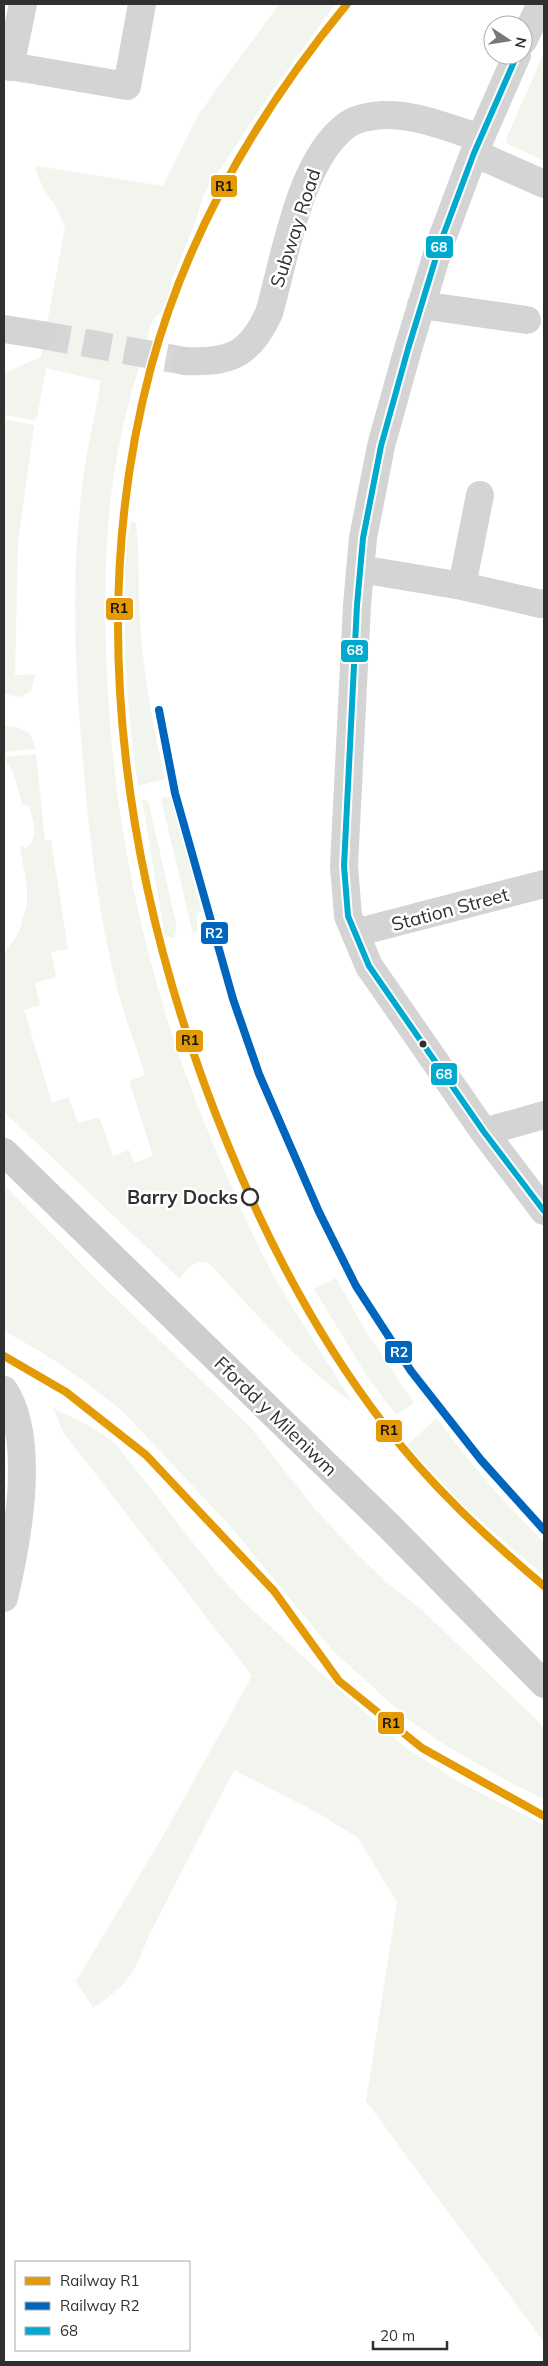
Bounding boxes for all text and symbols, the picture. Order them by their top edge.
north arrow [483,15,533,65]
text: N [511,36,531,50]
street label: Subway Road [265,166,325,290]
line badge: R1 [210,174,238,198]
text: R1 [215,177,233,195]
line badge: 68 [425,235,454,259]
text: 68 [431,238,447,256]
line badge: R1 [105,597,134,621]
text: R1 [110,599,128,617]
line badge: 68 [340,639,369,663]
text: 68 [347,641,363,659]
street label: Station Street [389,882,512,936]
line badge: R2 [200,921,229,945]
text: R2 [205,924,223,942]
line badge: R1 [175,1029,204,1053]
text: R1 [181,1031,199,1049]
unlabelled marker [418,1039,428,1049]
line badge: 68 [430,1062,458,1086]
text: 68 [436,1065,452,1083]
place label: Barry Docks [127,1185,238,1209]
marker: Barry Docks [241,1188,259,1206]
line badge: R2 [384,1340,413,1364]
text: R2 [390,1343,408,1361]
street label: Ffordd y Mileniwm [209,1351,343,1481]
line badge: R1 [375,1419,403,1443]
text: R1 [380,1421,398,1439]
line badge: R1 [377,1711,405,1735]
text: R1 [382,1714,400,1732]
legend [15,2261,190,2351]
text: Railway R1 [60,2271,140,2290]
text: Railway R2 [60,2296,140,2315]
scale bar [373,2318,447,2350]
text: 68 [60,2321,78,2340]
text: 20 m [380,2326,415,2345]

